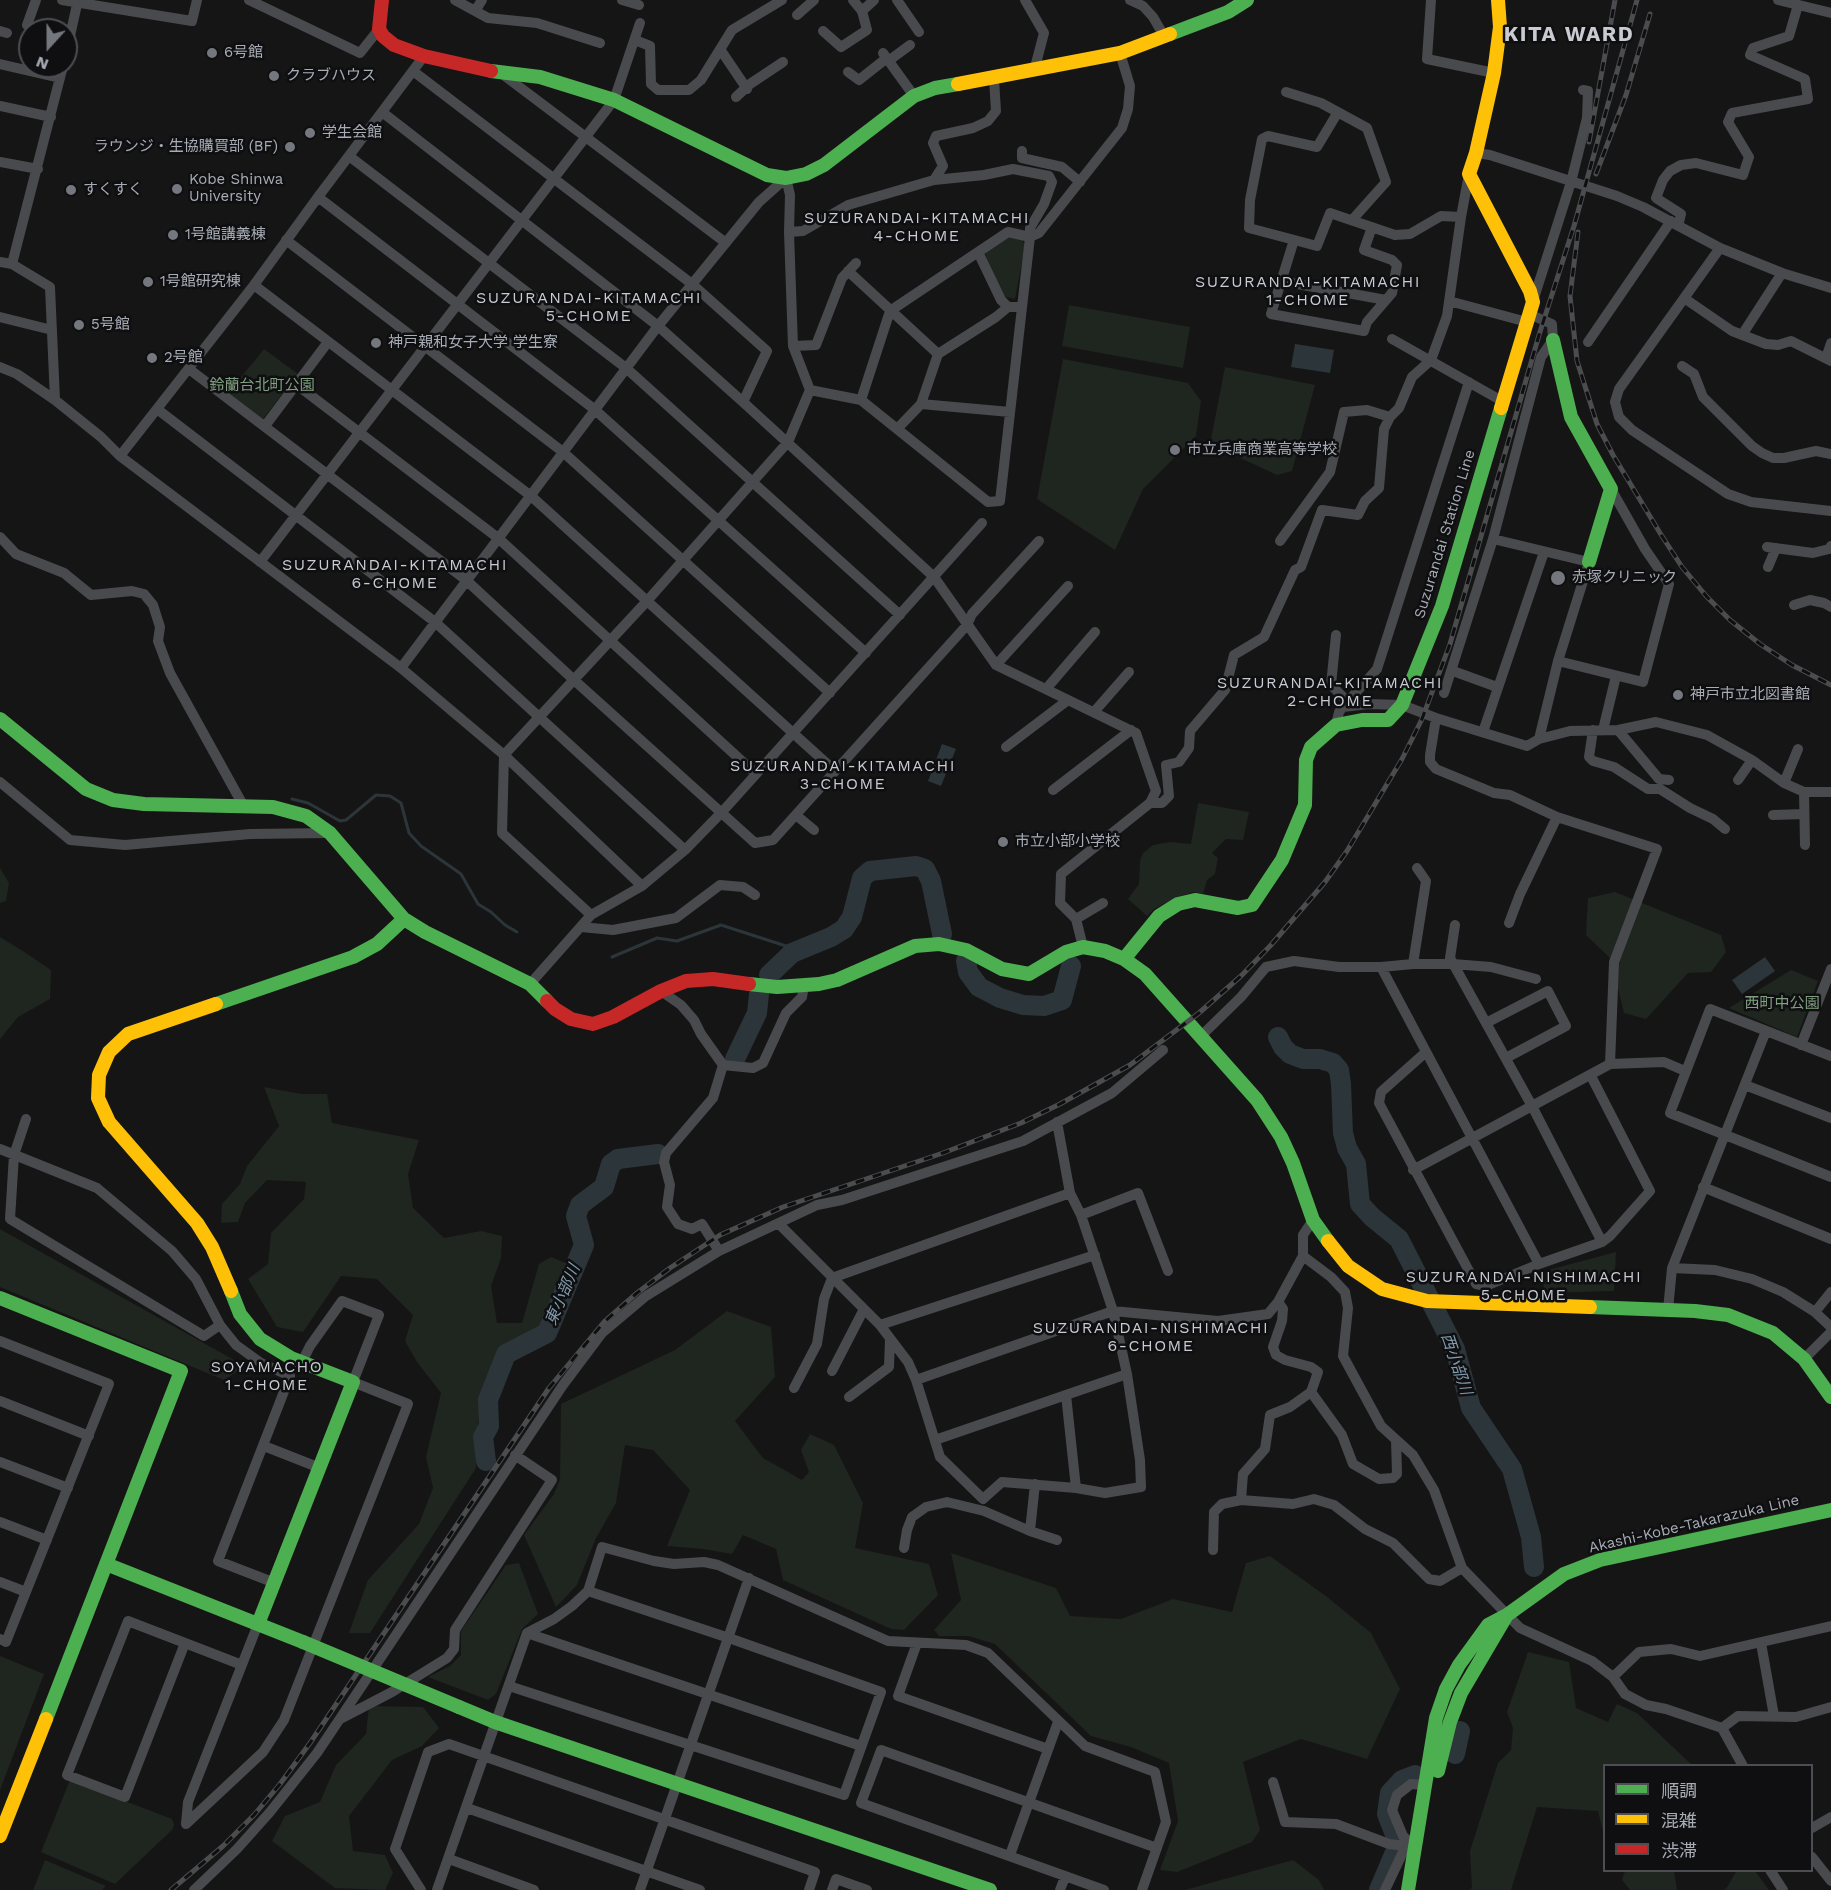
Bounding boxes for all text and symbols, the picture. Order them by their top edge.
north arrow [18,18,78,78]
district label: KITA WARD [1504,22,1634,48]
place label: 6号館 [224,44,263,62]
marker: 6号館 [205,46,219,60]
text: N [33,52,51,74]
place label: クラブハウス [286,67,376,85]
marker: クラブハウス [267,69,281,83]
place label: 学生会館 [322,124,382,142]
marker: 学生会館 [303,126,317,140]
place label: ラウンジ・生協購買部 (BF) [94,138,278,156]
marker: ラウンジ・生協購買部 (BF) [283,140,297,154]
place label: Kobe Shinwa University [189,171,283,206]
place label: すくすく [83,181,143,199]
marker: Kobe Shinwa University [170,182,184,196]
marker: すくすく [64,183,78,197]
district label: SUZURANDAI-KITAMACHI 4-CHOME [804,208,1030,246]
place label: 1号館講義棟 [185,226,266,244]
marker: 1号館講義棟 [166,228,180,242]
district label: SUZURANDAI-KITAMACHI 1-CHOME [1195,272,1421,310]
place label: 1号館研究棟 [160,273,241,291]
marker: 1号館研究棟 [141,275,155,289]
district label: SUZURANDAI-KITAMACHI 5-CHOME [476,288,702,326]
place label: 5号館 [91,316,130,334]
marker: 5号館 [72,318,86,332]
place label: 神戸親和女子大学 学生寮 [388,334,558,352]
marker: 神戸親和女子大学 学生寮 [369,336,383,350]
place label: 2号館 [164,349,203,367]
marker: 2号館 [145,351,159,365]
park label: 鈴蘭台北町公園 [210,377,314,395]
place label: 市立兵庫商業高等学校 [1187,441,1337,459]
marker: 市立兵庫商業高等学校 [1168,443,1182,457]
street label: Suzurandai Station Line [1411,447,1479,621]
district label: SUZURANDAI-KITAMACHI 6-CHOME [282,555,508,593]
marker: 赤塚クリニック [1549,569,1567,587]
place label: 赤塚クリニック [1572,569,1677,587]
district label: SUZURANDAI-KITAMACHI 2-CHOME [1217,673,1443,711]
place label: 神戸市立北図書館 [1690,686,1810,704]
marker: 神戸市立北図書館 [1671,688,1685,702]
district label: SUZURANDAI-KITAMACHI 3-CHOME [730,756,956,794]
place label: 市立小部小学校 [1015,833,1120,851]
marker: 市立小部小学校 [996,835,1010,849]
park label: 西町中公園 [1745,995,1819,1013]
water label: 東小部川 [542,1262,584,1328]
district label: SUZURANDAI-NISHIMACHI 5-CHOME [1406,1267,1642,1305]
district label: SUZURANDAI-NISHIMACHI 6-CHOME [1033,1318,1269,1356]
water label: 西小部川 [1437,1331,1475,1397]
district label: SOYAMACHO 1-CHOME [211,1357,323,1395]
street label: Akashi-Kobe-Takarazuka Line [1587,1491,1801,1557]
legend [1603,1764,1813,1872]
text: 順調 [1661,1780,1697,1801]
text: 混雑 [1661,1810,1697,1831]
text: 渋滞 [1661,1840,1697,1861]

